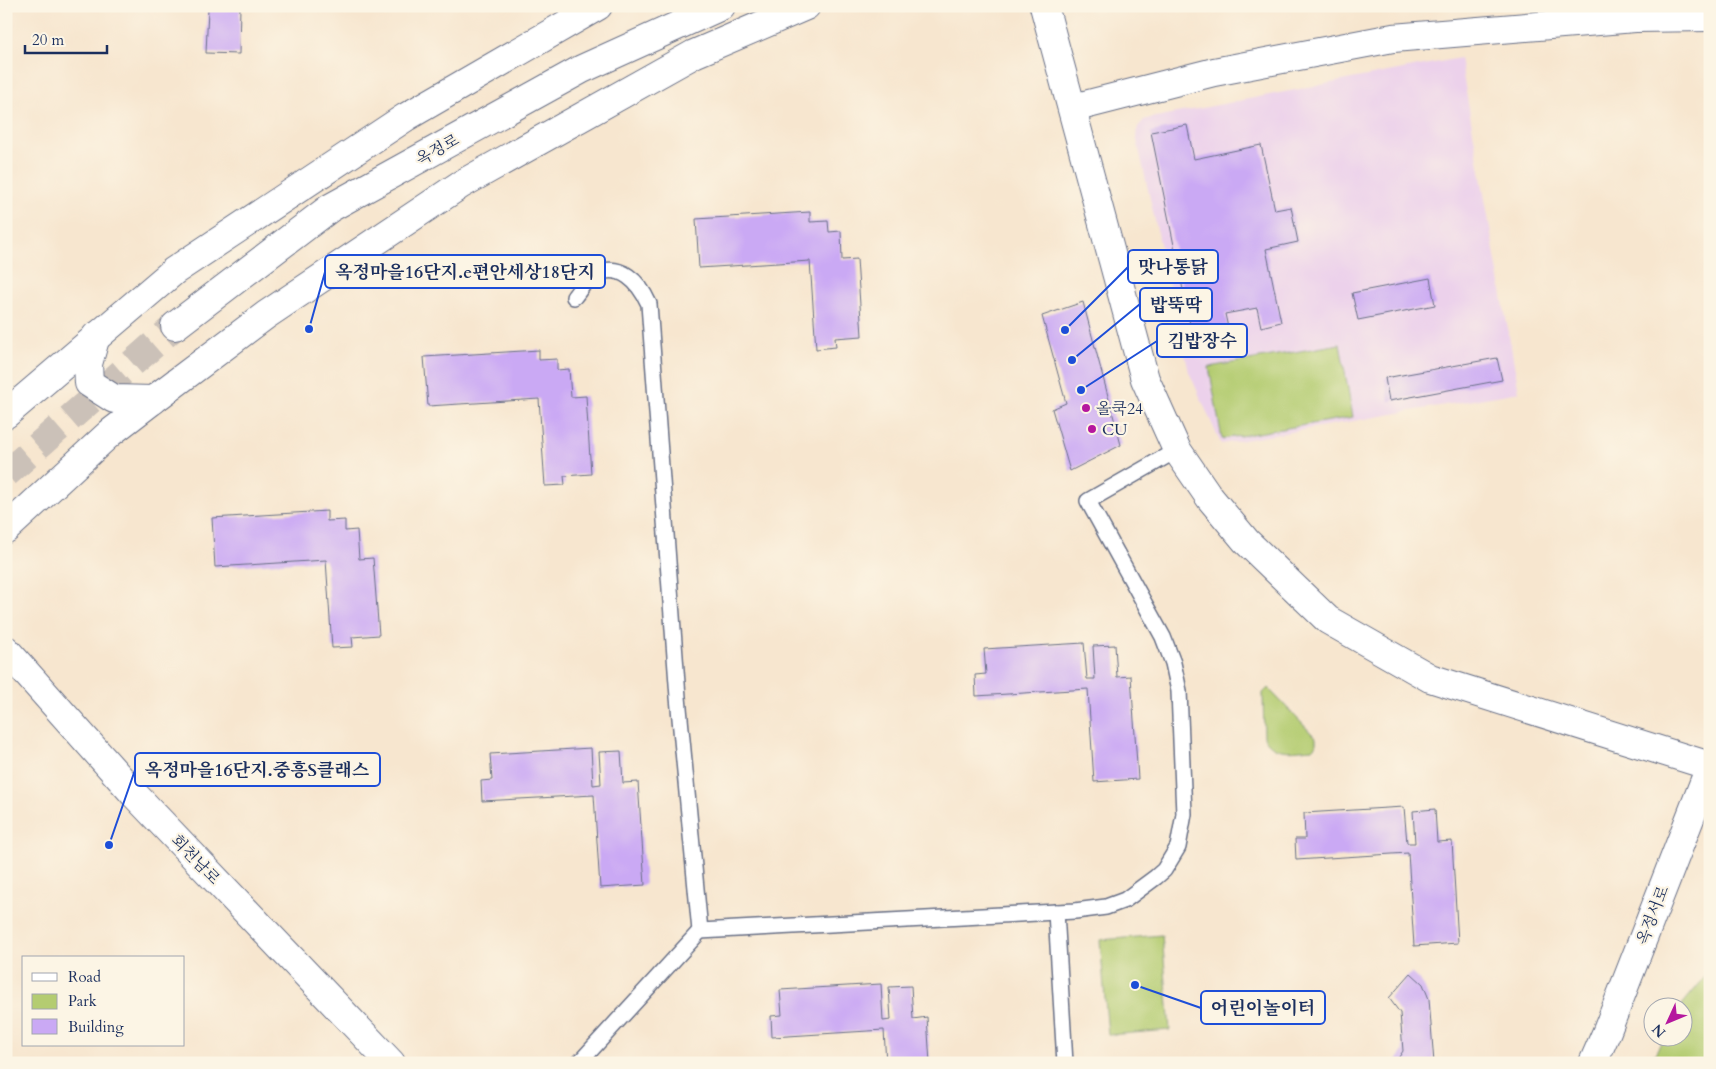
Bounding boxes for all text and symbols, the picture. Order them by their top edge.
scale bar [25,22,108,54]
text: 20 m [32,30,64,50]
street label: 옥정로 [412,129,464,171]
callout: 맛나통닭 [1128,250,1218,283]
callout: 옥정마을16단지.e편안세상18단지 [325,255,605,288]
text: 맛나통닭 [1138,255,1208,280]
text: 옥정마을16단지.e편안세상18단지 [335,260,595,285]
callout: 밥뚝딱 [1140,288,1212,321]
text: 밥뚝딱 [1150,293,1203,318]
callout: 김밥장수 [1157,324,1247,357]
text: 김밥장수 [1167,329,1237,354]
place label: 올쿡24 [1096,398,1143,420]
marker: 올쿡24 [1080,402,1092,414]
place label: CU [1102,419,1127,441]
marker: CU [1086,423,1098,435]
callout: 옥정마을16단지.중흥S클래스 [135,753,380,786]
text: 옥정마을16단지.중흥S클래스 [145,758,370,783]
street label: 회천남로 [166,830,225,890]
street label: 옥정서로 [1632,882,1674,948]
legend [22,956,185,1046]
text: Road [68,967,101,987]
text: Park [68,991,97,1011]
callout: 어린이놀이터 [1201,991,1325,1024]
text: 어린이놀이터 [1211,996,1315,1021]
north arrow [1644,996,1694,1046]
text: Building [68,1017,124,1037]
text: N [1648,1020,1670,1042]

